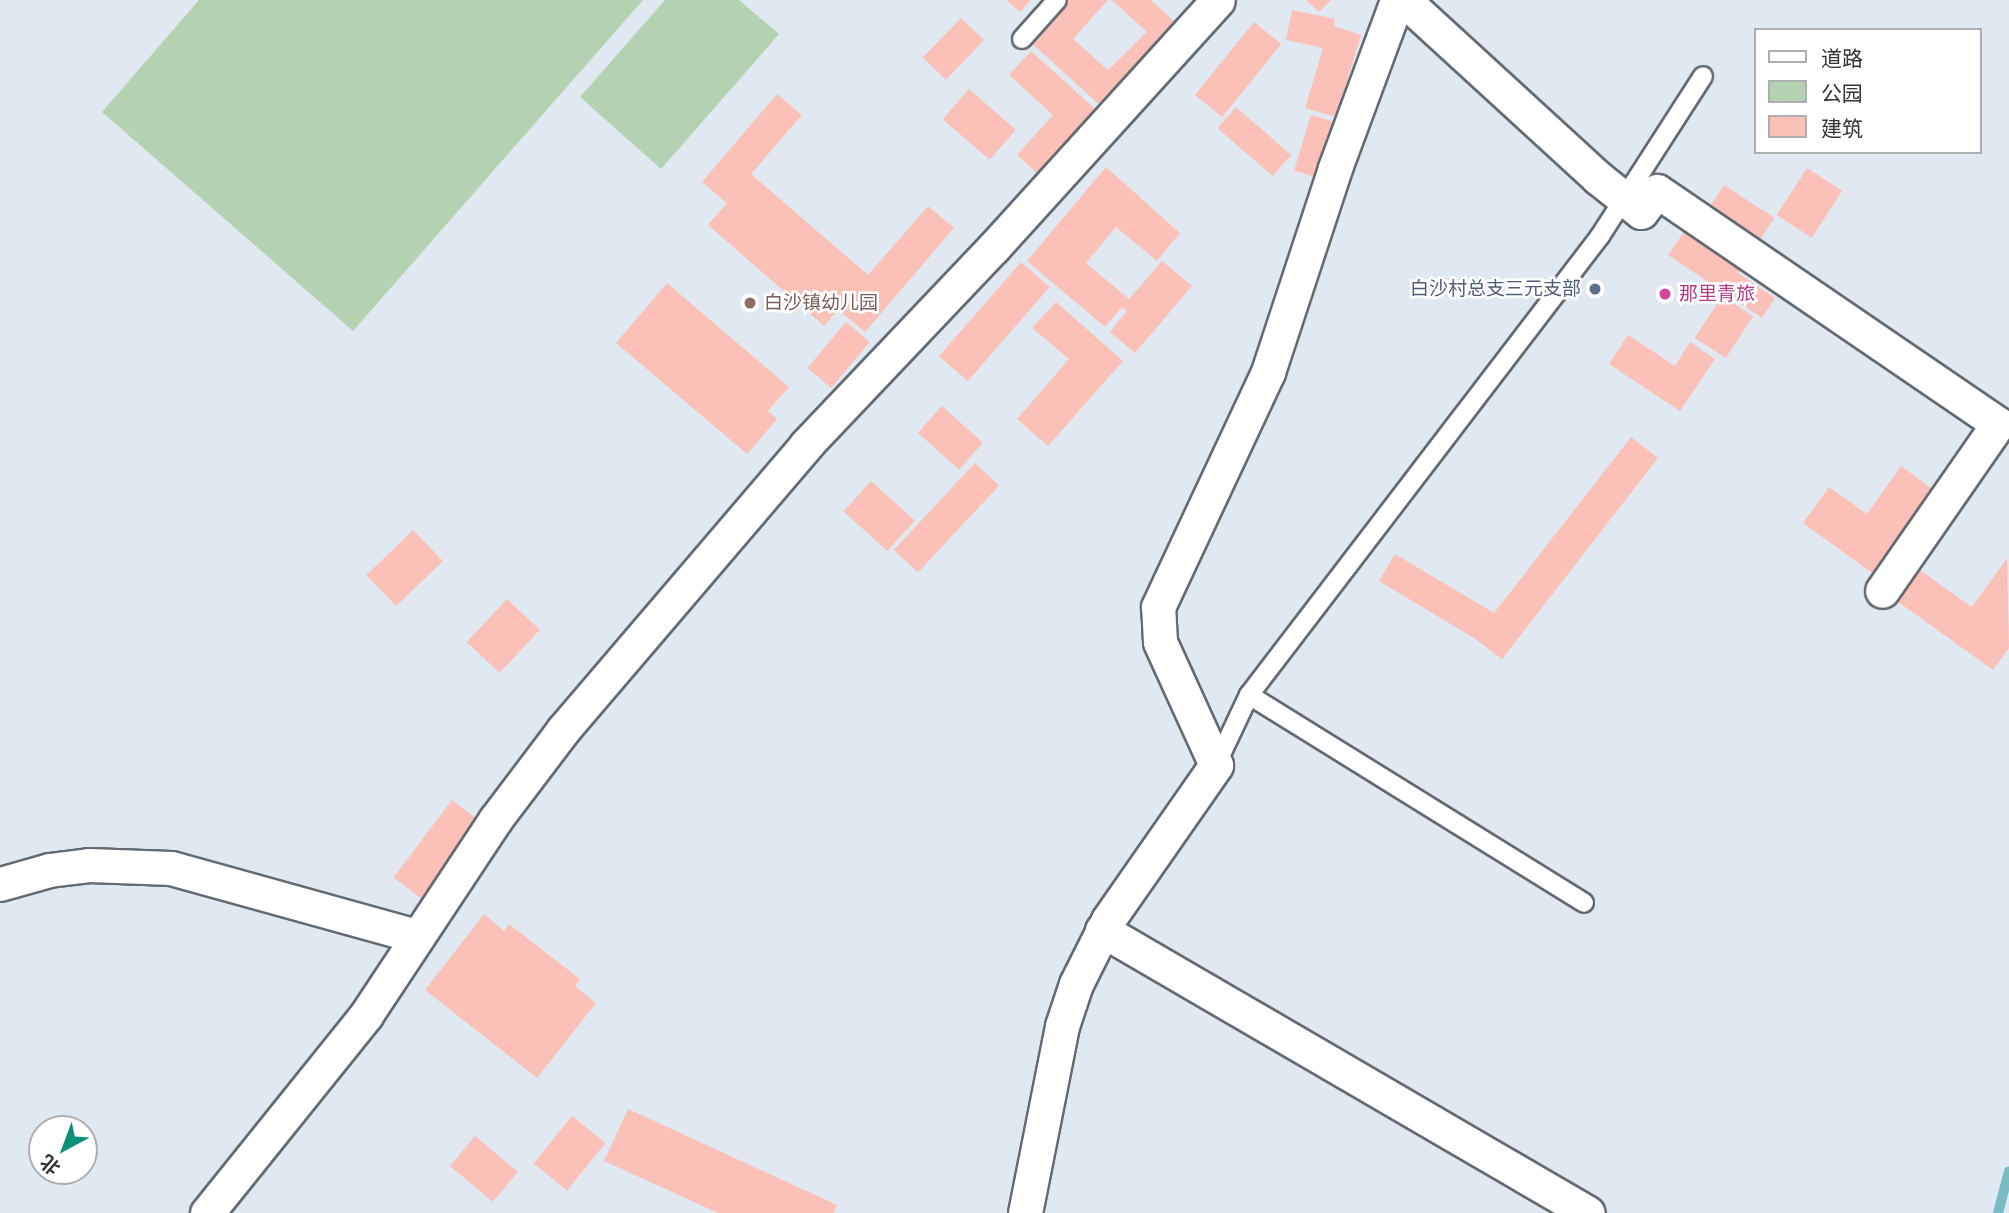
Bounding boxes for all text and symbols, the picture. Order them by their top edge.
legend [1754,28,1981,154]
text: 道路 [1821,47,1863,71]
text: 公园 [1821,82,1863,106]
text: 建筑 [1821,117,1863,141]
place label: 白沙村总支三元支部 [1410,278,1581,300]
marker: 白沙村总支三元支部 [1587,281,1603,297]
place label: 那里青旅 [1679,283,1755,305]
marker: 那里青旅 [1657,286,1673,302]
place label: 白沙镇幼儿园 [764,292,878,314]
marker: 白沙镇幼儿园 [742,295,758,311]
north arrow [28,1115,98,1185]
text: 北 [35,1150,65,1180]

